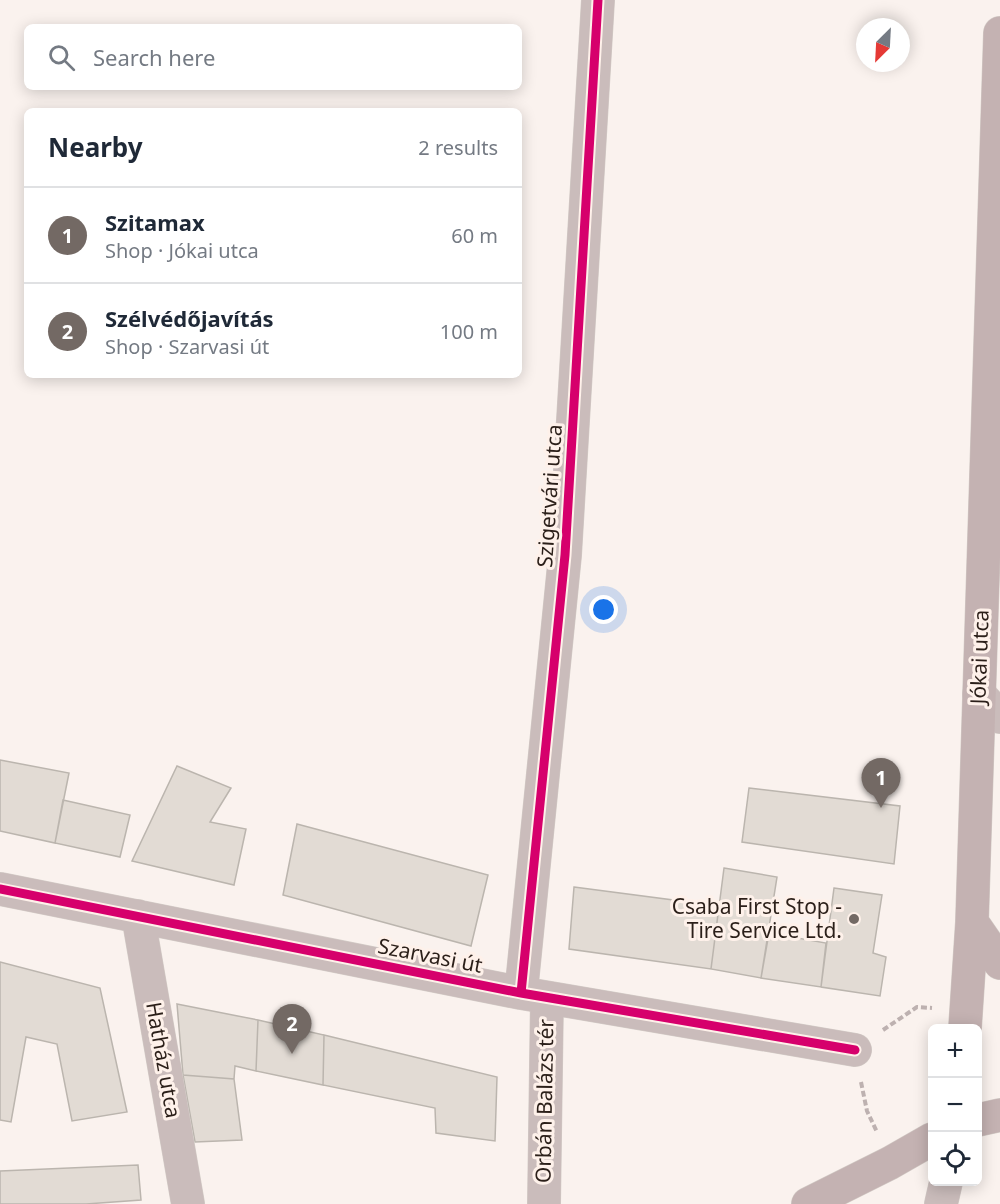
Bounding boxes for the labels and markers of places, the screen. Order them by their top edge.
pin: 1 [862,758,900,808]
place label: Csaba First Stop - Tire Service Ltd. [672,892,842,944]
marker: Csaba First Stop - Tire Service Ltd. [847,912,861,926]
pin: 2 [272,1004,312,1054]

